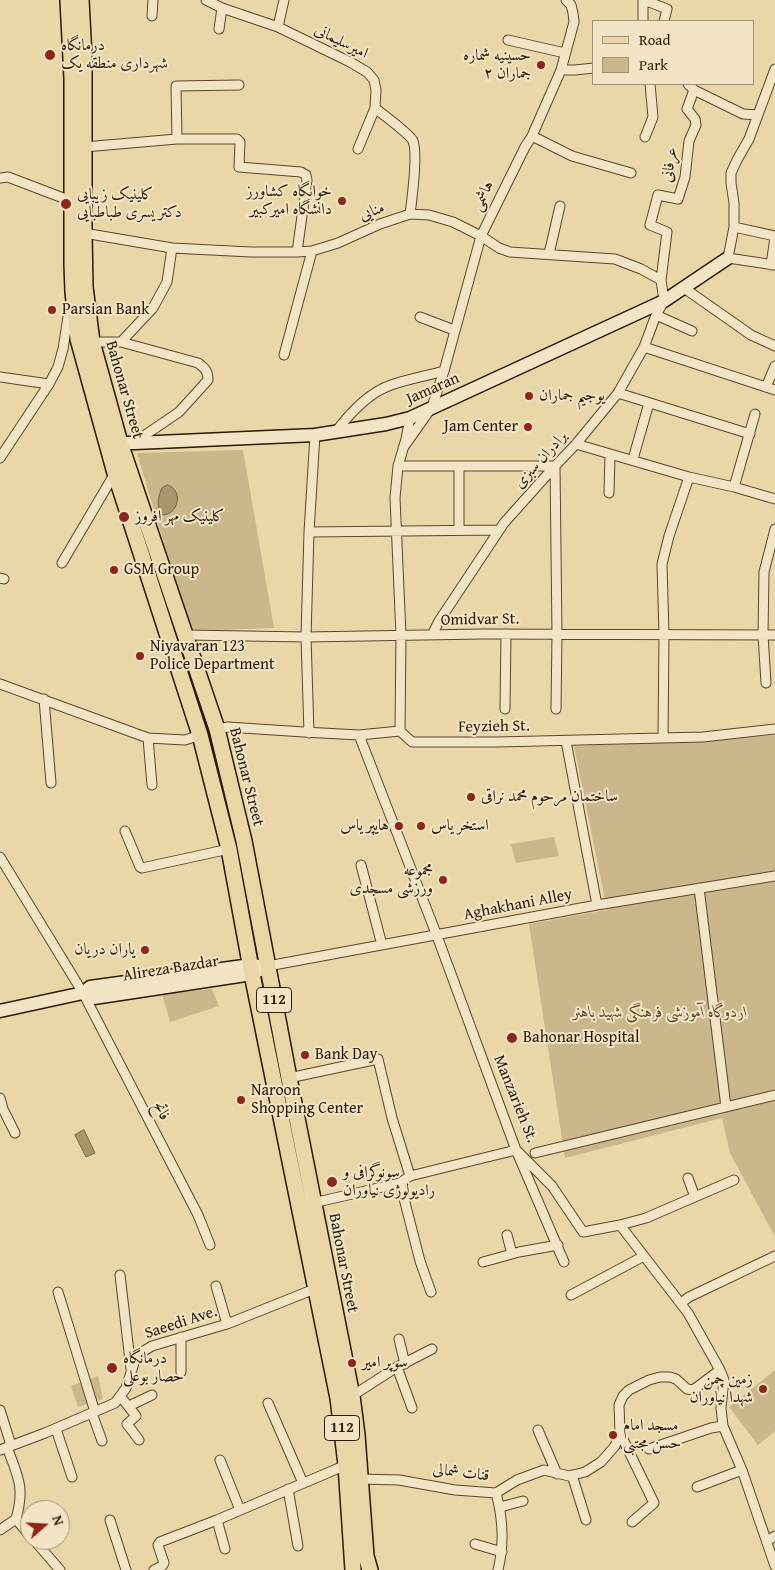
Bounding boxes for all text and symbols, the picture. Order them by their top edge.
street label: امیرسلیمانی [311,20,371,64]
legend [592,20,755,85]
text: Road [639,29,670,50]
place label: درمانگاه شهرداری منطقه یک [61,36,168,74]
place label: حسینیه شماره ۲ جماران [463,46,531,84]
marker: درمانگاه شهرداری منطقه یک [43,48,57,62]
text: Park [639,54,668,75]
marker: حسینیه شماره ۲ جماران [535,59,547,71]
street label: عرفانی [658,146,682,184]
street label: هاشمی [467,178,499,214]
place label: خوابگاه کشاورز دانشگاه امیرکبیر [246,182,332,220]
place label: کلینیک زیبایی دکتر یسری طباطبایی [77,185,182,223]
marker: خوابگاه کشاورز دانشگاه امیرکبیر [336,195,348,207]
marker: کلینیک زیبایی دکتر یسری طباطبایی [59,197,73,211]
street label: منایی [357,198,387,226]
place label: Parsian Bank [62,300,149,320]
marker: Parsian Bank [46,304,58,316]
street label: Bahonar Street [101,339,147,441]
street label: Jamaran [403,369,463,409]
place label: یوجیم جماران [539,386,605,406]
marker: یوجیم جماران [523,390,535,402]
place label: Jam Center [444,417,518,437]
marker: Jam Center [522,421,534,433]
street label: برادران سبزی [510,427,572,493]
place label: کلینیک مهر افروز [135,507,225,527]
marker: کلینیک مهر افروز [117,510,131,524]
place label: GSM Group [124,560,199,580]
marker: GSM Group [108,564,120,576]
street label: Omidvar St. [441,610,519,630]
place label: Niyavaran 123 Police Department [150,637,275,675]
marker: Niyavaran 123 Police Department [134,650,146,662]
street label: Feyzieh St. [458,717,530,737]
street label: Bahonar Street [224,726,268,828]
place label: ساختمان مرحوم محمد نراقی [481,787,618,807]
marker: ساختمان مرحوم محمد نراقی [465,791,477,803]
place label: هایپر یاس [340,816,389,836]
place label: استخر یاس [431,816,489,836]
marker: هایپر یاس [393,820,405,832]
marker: استخر یاس [415,820,427,832]
place label: مجموعه ورزشی مسجدی [350,861,433,899]
marker: مجموعه ورزشی مسجدی [437,874,449,886]
street label: Aghakhani Alley [462,885,574,925]
place label: یاران دریان [74,940,135,960]
marker: یاران دریان [139,944,151,956]
street label: Alireza Bazdar [122,952,220,986]
road number: 112 [256,988,292,1012]
park label: اردوگاه آموزشی فرهنگی شهید باهنر [573,1003,747,1023]
place label: Bahonar Hospital [523,1028,639,1048]
marker: Bahonar Hospital [505,1031,519,1045]
place label: Bank Day [315,1045,378,1065]
marker: Bank Day [299,1049,311,1061]
street label: Manzarieh St. [489,1052,541,1146]
place label: Naroon Shopping Center [251,1081,363,1119]
marker: Naroon Shopping Center [235,1094,247,1106]
street label: فاتح [148,1098,174,1124]
place label: سونوگرافی و رادیولوژی نیاوران [343,1163,435,1201]
marker: سونوگرافی و رادیولوژی نیاوران [325,1175,339,1189]
street label: Bahonar Street [324,1212,362,1314]
street label: Saeedi Ave. [142,1302,220,1344]
place label: درمانگاه حصار بوعلی [123,1349,184,1387]
place label: سوپر امیر [362,1353,408,1373]
marker: سوپر امیر [346,1357,358,1369]
marker: درمانگاه حصار بوعلی [105,1361,119,1375]
place label: زمین چمن شهدا نیاوران [689,1370,753,1408]
marker: زمین چمن شهدا نیاوران [757,1383,769,1395]
road number: 112 [324,1416,360,1440]
place label: مسجد امام حسن مجتبی [623,1416,681,1454]
marker: مسجد امام حسن مجتبی [607,1429,619,1441]
street label: قنات شمالى [432,1460,490,1486]
north arrow [20,1500,70,1550]
text: N [47,1513,69,1528]

